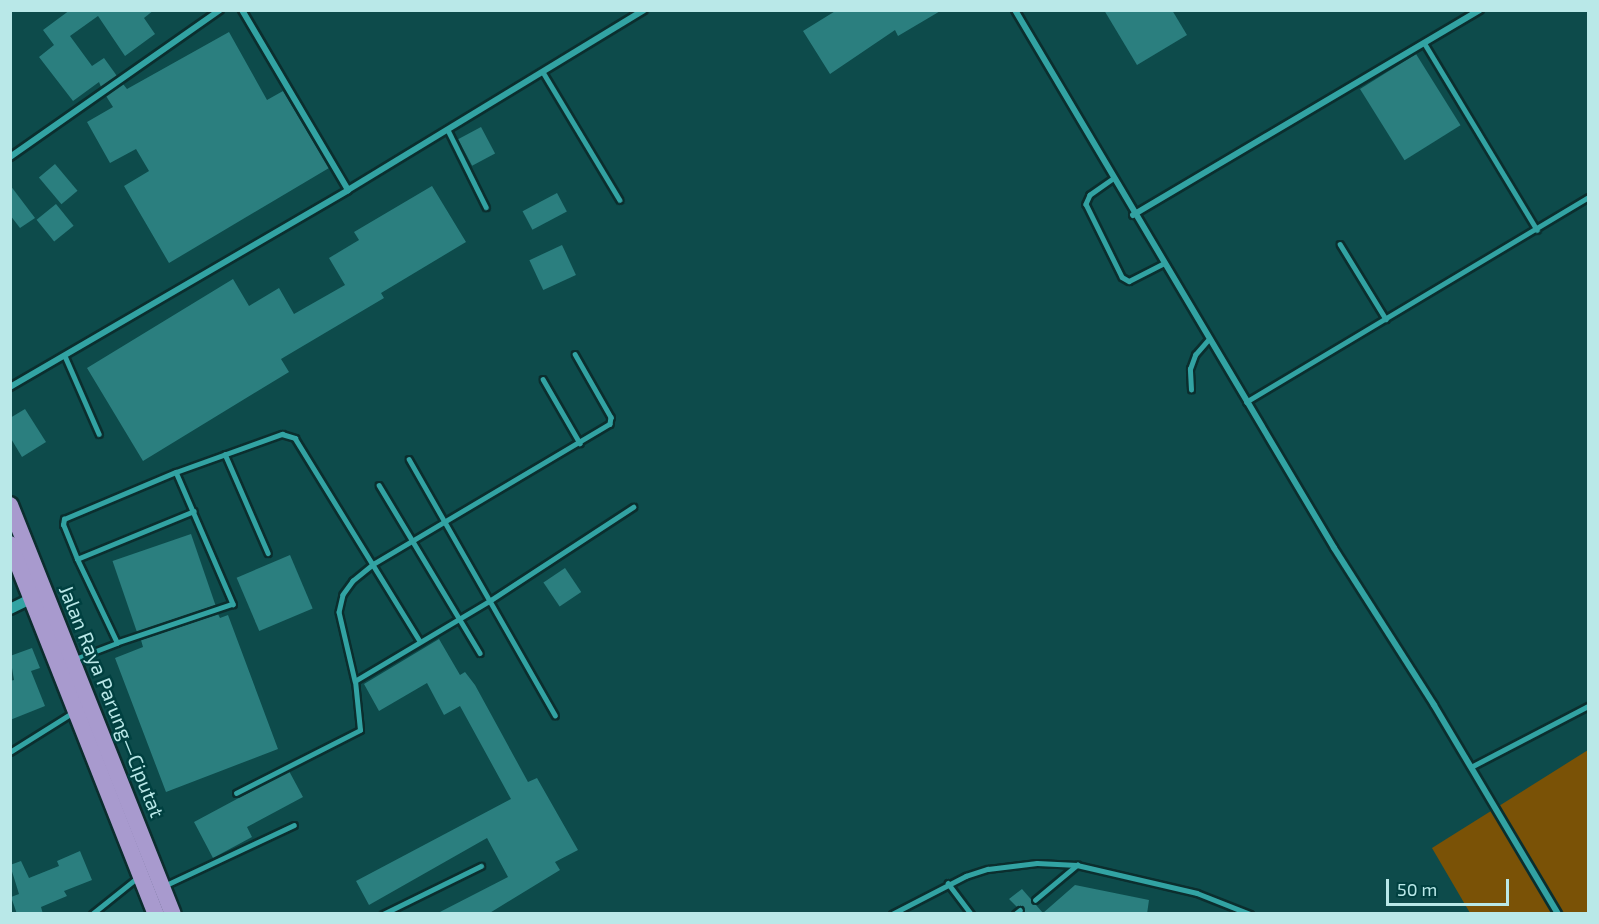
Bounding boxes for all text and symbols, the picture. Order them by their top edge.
street label: Jalan Raya Parung—Ciputat [54,581,170,821]
scale bar [1389,867,1512,905]
text: 50 m [1397,878,1437,900]

